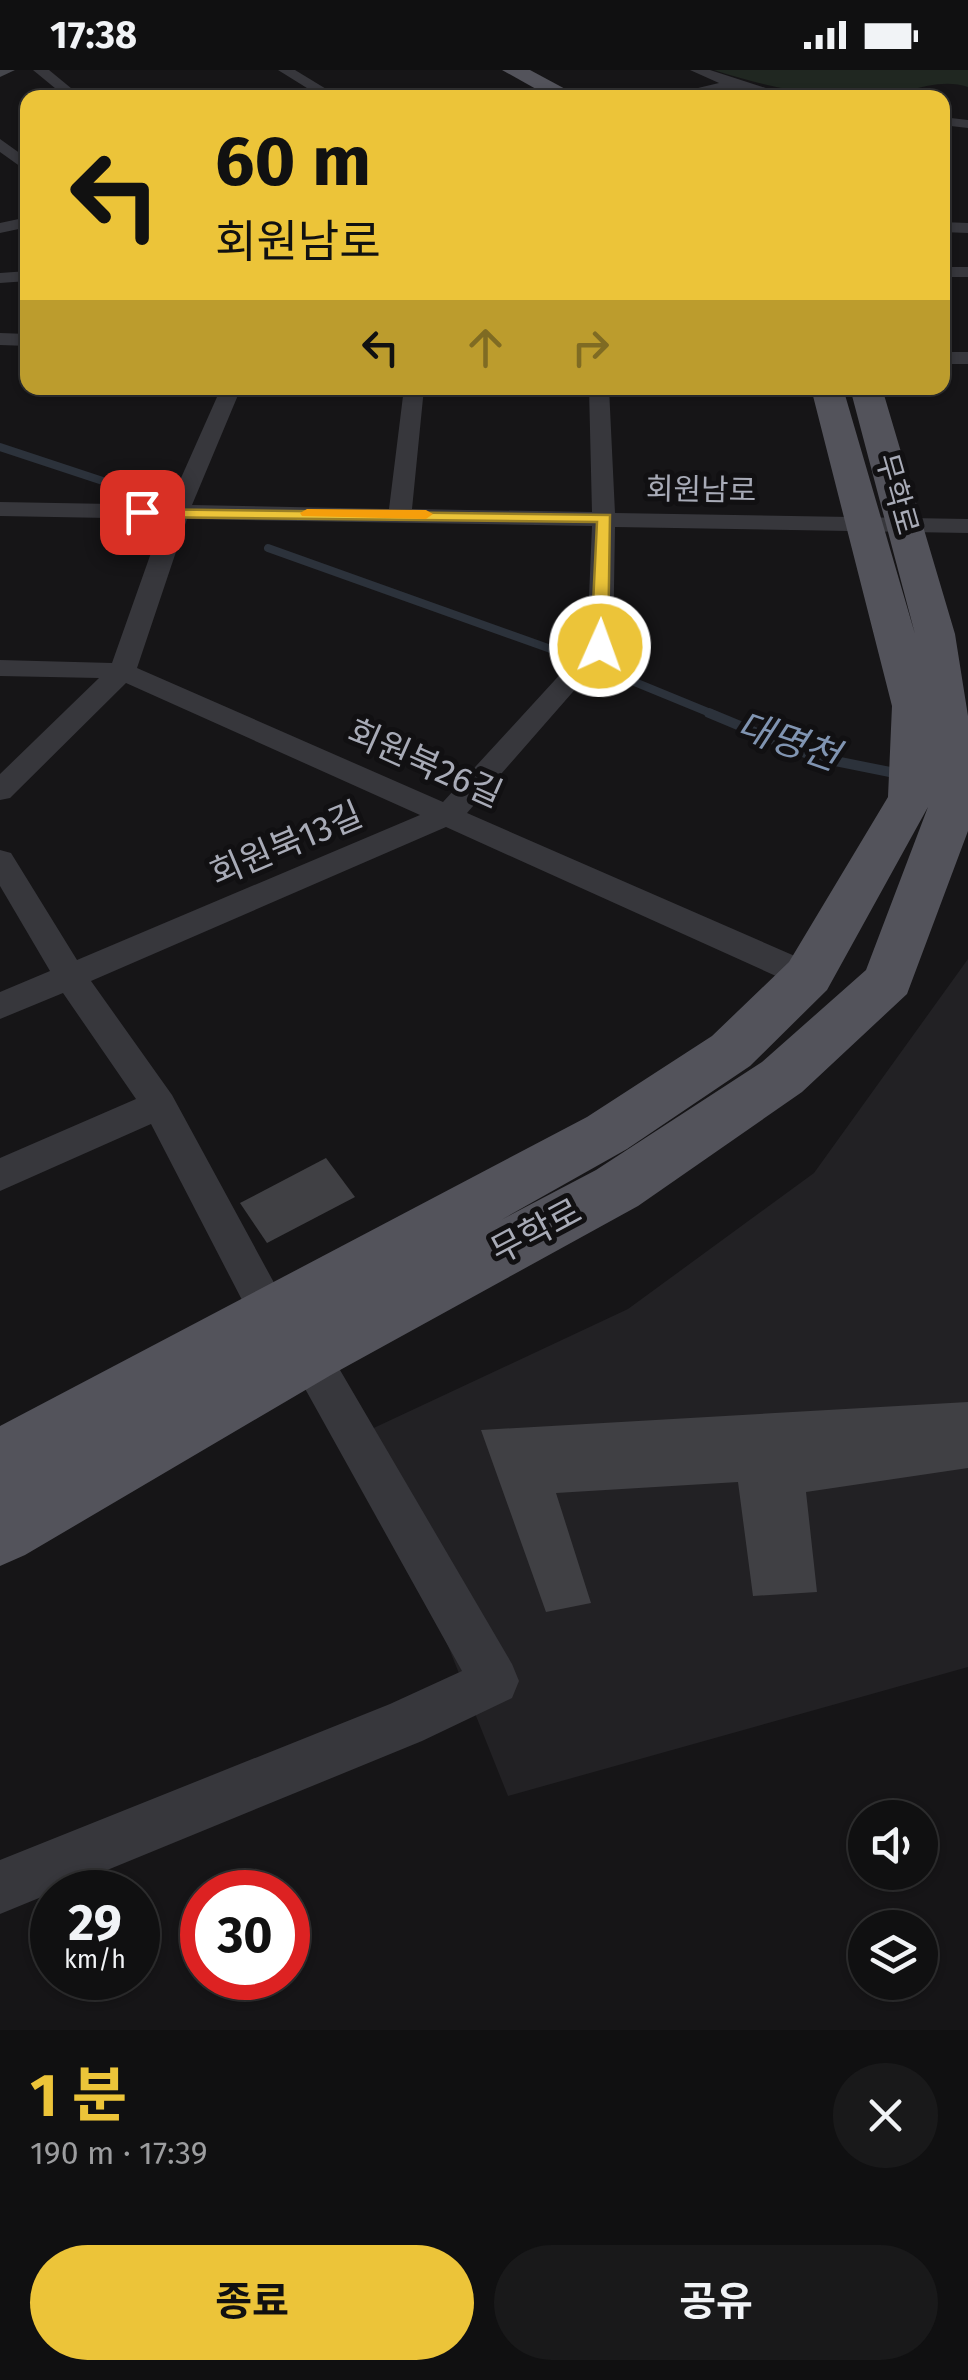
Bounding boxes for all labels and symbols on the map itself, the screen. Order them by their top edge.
street label: 무학로 [868,449,926,539]
pin [100,470,185,555]
street label: 회원남로 [645,471,757,509]
position arrow [548,594,652,698]
water label: 대명천 [731,702,849,781]
street label: 회원북26길 [341,710,509,816]
street label: 회원북13길 [203,793,369,895]
street label: 무학로 [483,1190,589,1272]
speed limit sign: 30 [180,1870,310,2000]

